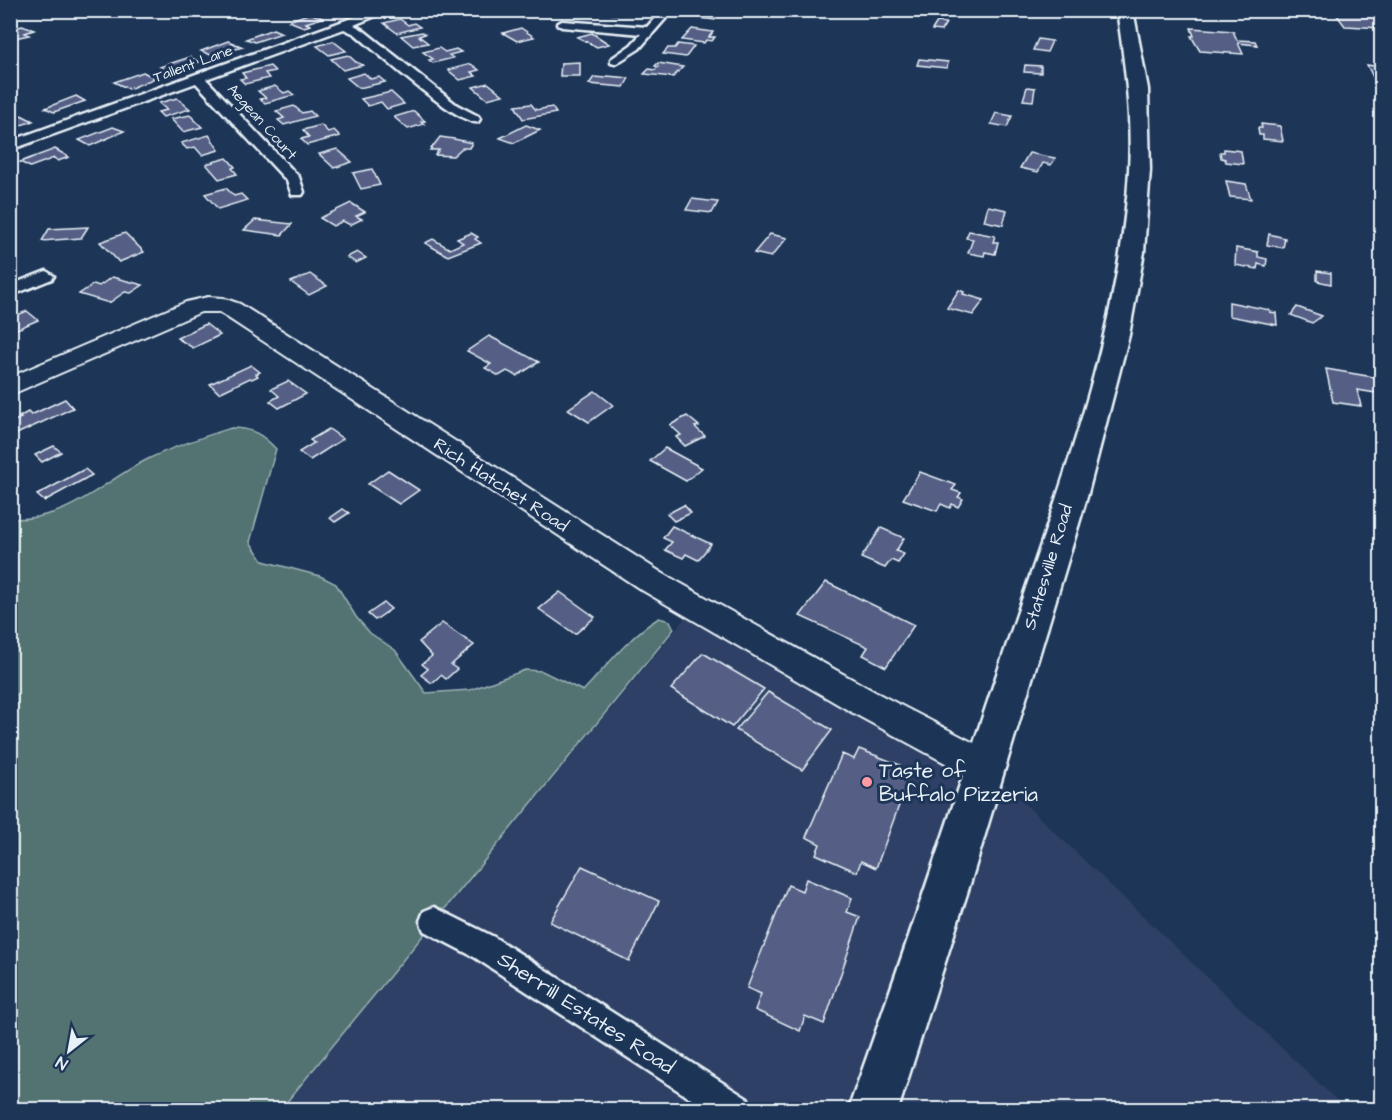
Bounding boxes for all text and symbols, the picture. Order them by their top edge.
street label: Tallent Lane [150,40,236,88]
street label: Aegean Court [221,79,302,165]
street label: Rich Hatchet Road [429,432,573,538]
street label: Statesville Road [1017,501,1079,633]
place label: Taste of Buffalo Pizzeria [879,756,1038,809]
marker: Taste of Buffalo Pizzeria [860,775,874,789]
street label: Sherrill Estates Road [492,945,680,1081]
north arrow [39,1021,99,1081]
text: N [52,1051,72,1075]

